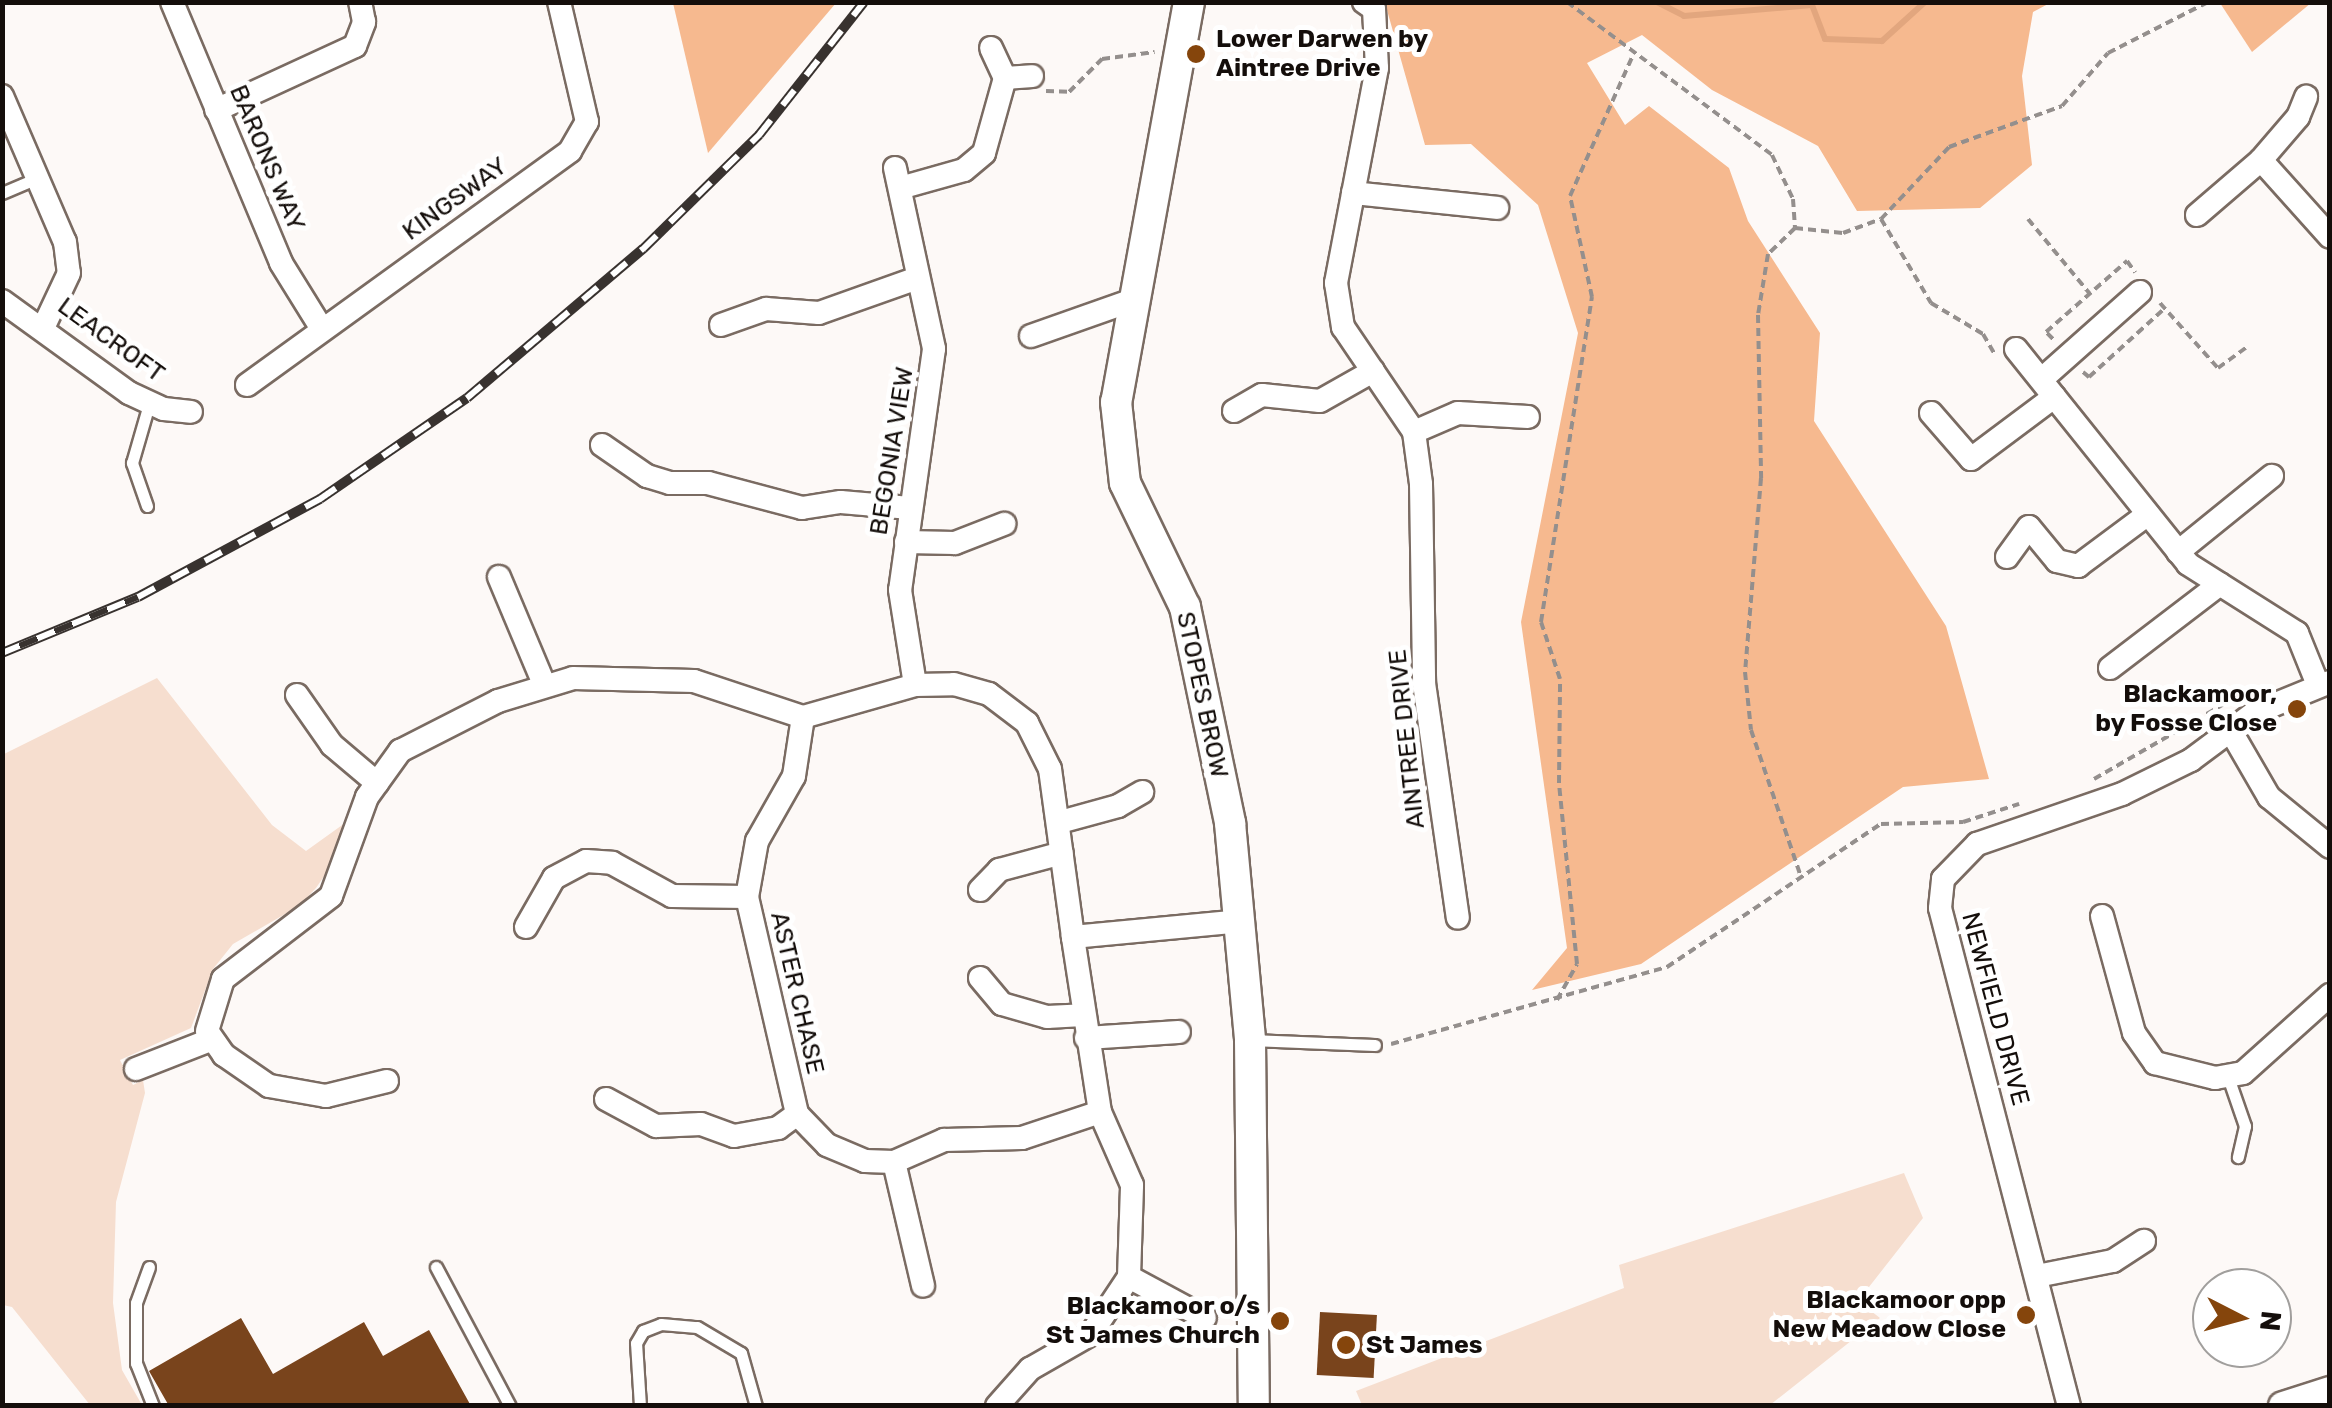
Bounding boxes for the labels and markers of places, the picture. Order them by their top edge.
place label: Lower Darwen by Aintree Drive [1216,25,1429,84]
marker: Lower Darwen by Aintree Drive [1185,43,1207,65]
place label: Blackamoor, by Fosse Close [2095,680,2277,739]
marker: Blackamoor, by Fosse Close [2286,698,2308,720]
place label: Blackamoor opp New Meadow Close [1771,1286,2006,1345]
place label: Blackamoor o/s St James Church [1046,1292,1260,1351]
marker: Blackamoor opp New Meadow Close [2015,1304,2037,1326]
marker: Blackamoor o/s St James Church [1269,1310,1291,1332]
place label: St James [1366,1330,1483,1360]
marker: St James [1335,1334,1357,1356]

